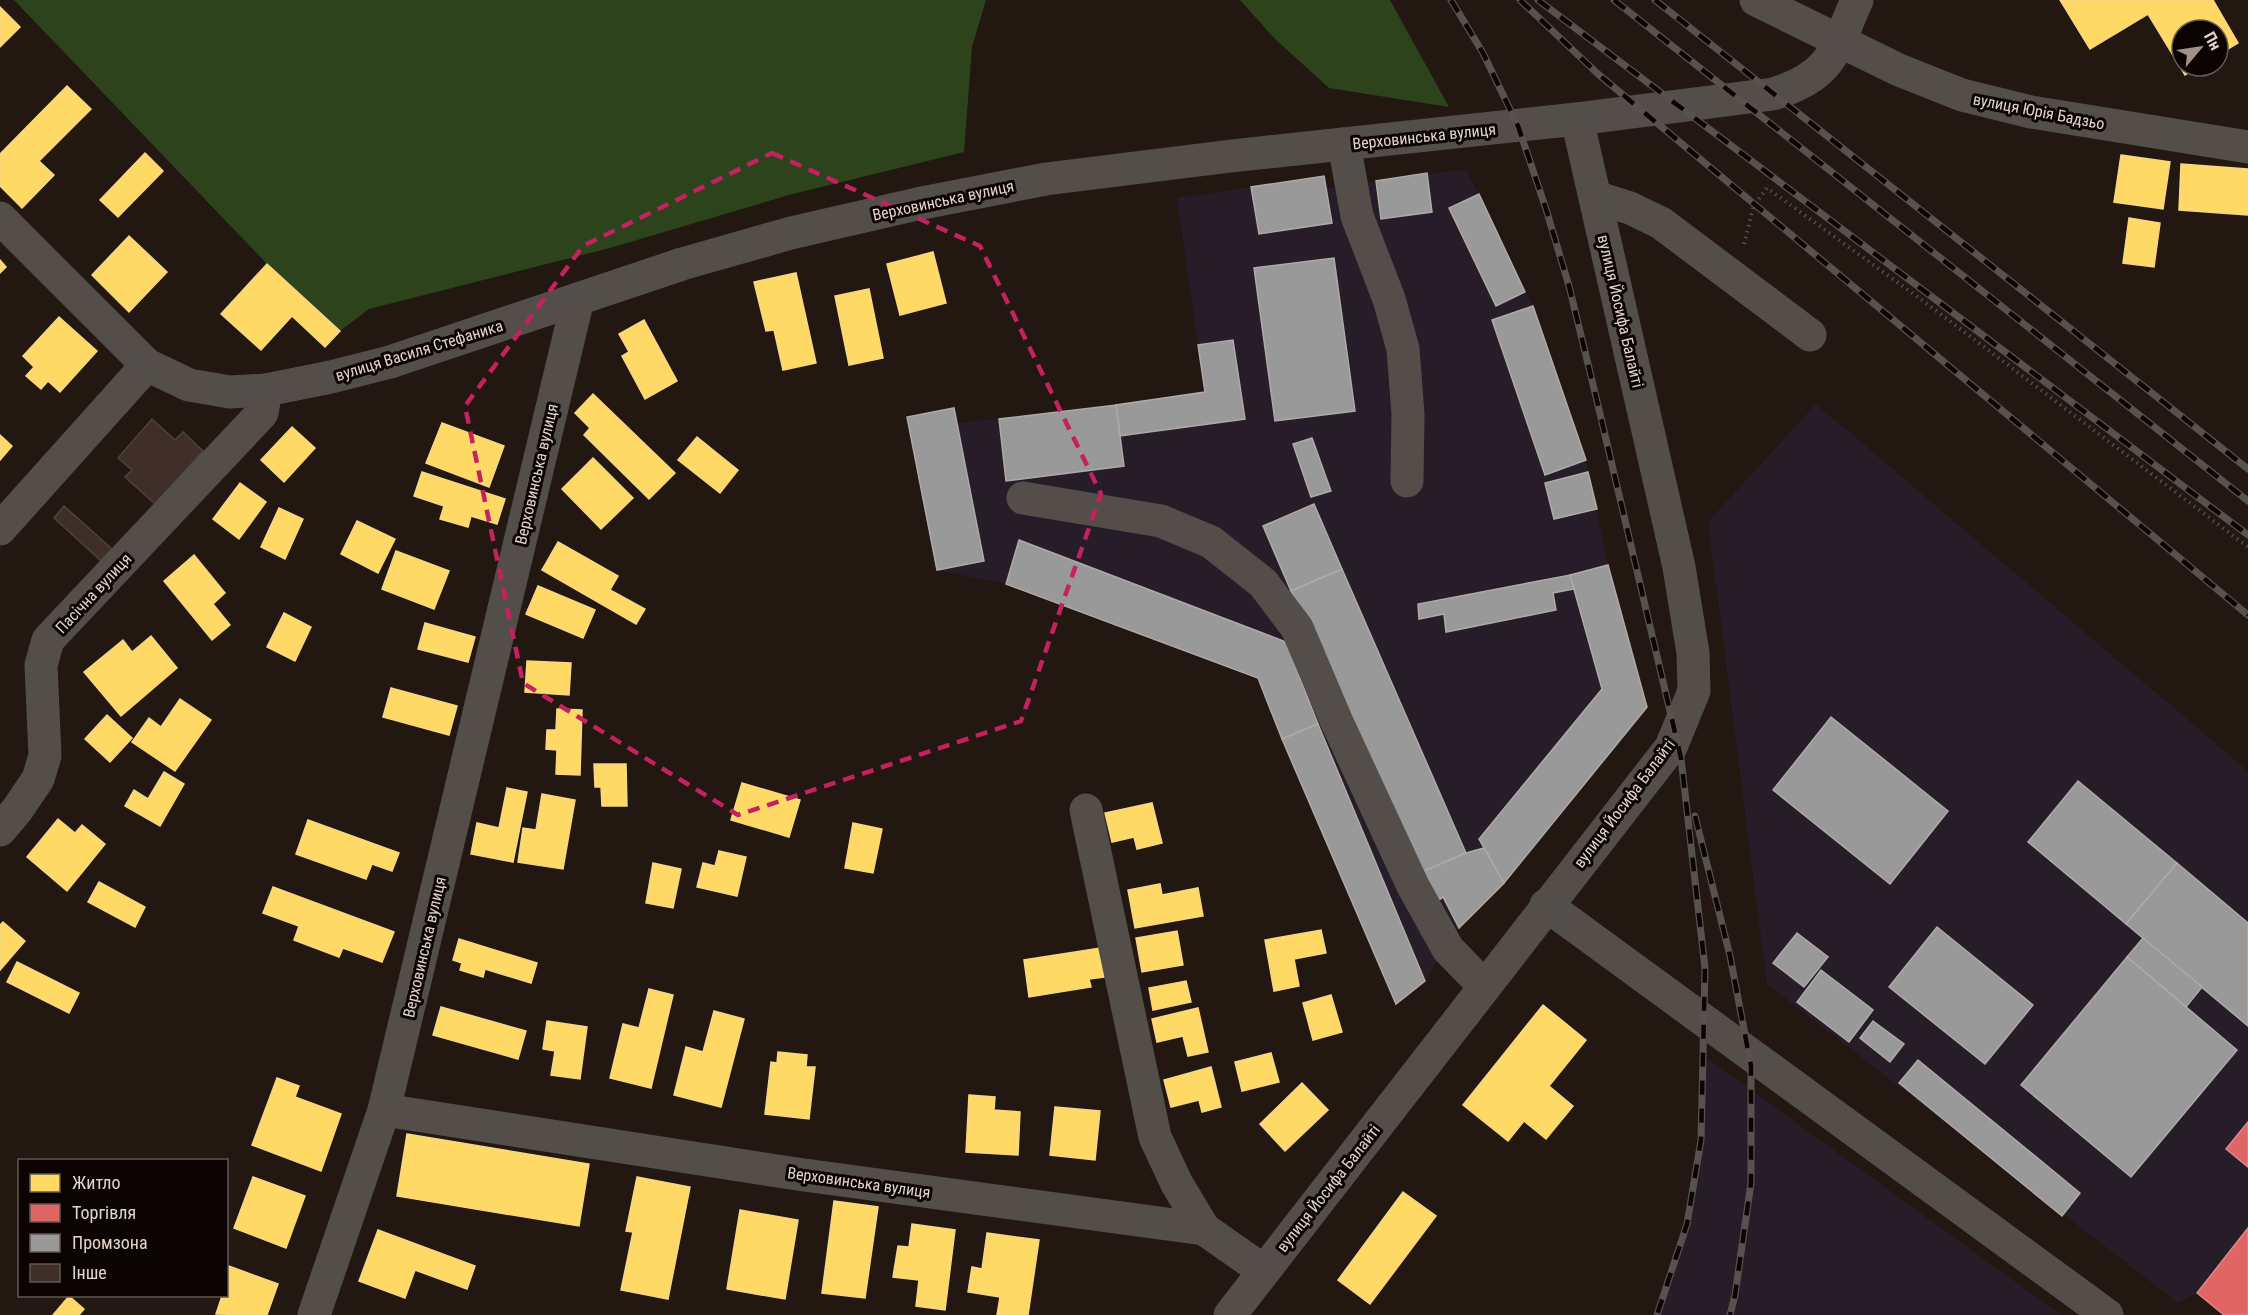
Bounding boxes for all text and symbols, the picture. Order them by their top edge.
north arrow [2170,18,2230,78]
text: Пн [2200,29,2225,53]
street label: вулиця Юрія Бадзьо [1972,89,2106,134]
street label: Верховинська вулиця [1351,120,1497,153]
street label: Верховинська вулиця [871,176,1016,225]
street label: вулиця Йосифа Балайті [1594,233,1647,389]
street label: вулиця Василя Стефаника [333,316,505,385]
street label: Верховинська вулиця [511,402,562,546]
street label: Пасічна вулиця [51,549,135,637]
street label: вулиця Йосифа Балайті [1570,735,1679,871]
street label: Верховинська вулиця [399,875,450,1019]
street label: вулиця Йосифа Балайті [1273,1121,1384,1256]
legend [18,1159,228,1297]
street label: Верховинська вулиця [786,1163,932,1202]
text: Житло [72,1172,121,1193]
text: Торгівля [72,1202,136,1223]
text: Промзона [72,1232,148,1253]
text: Інше [72,1262,107,1283]

